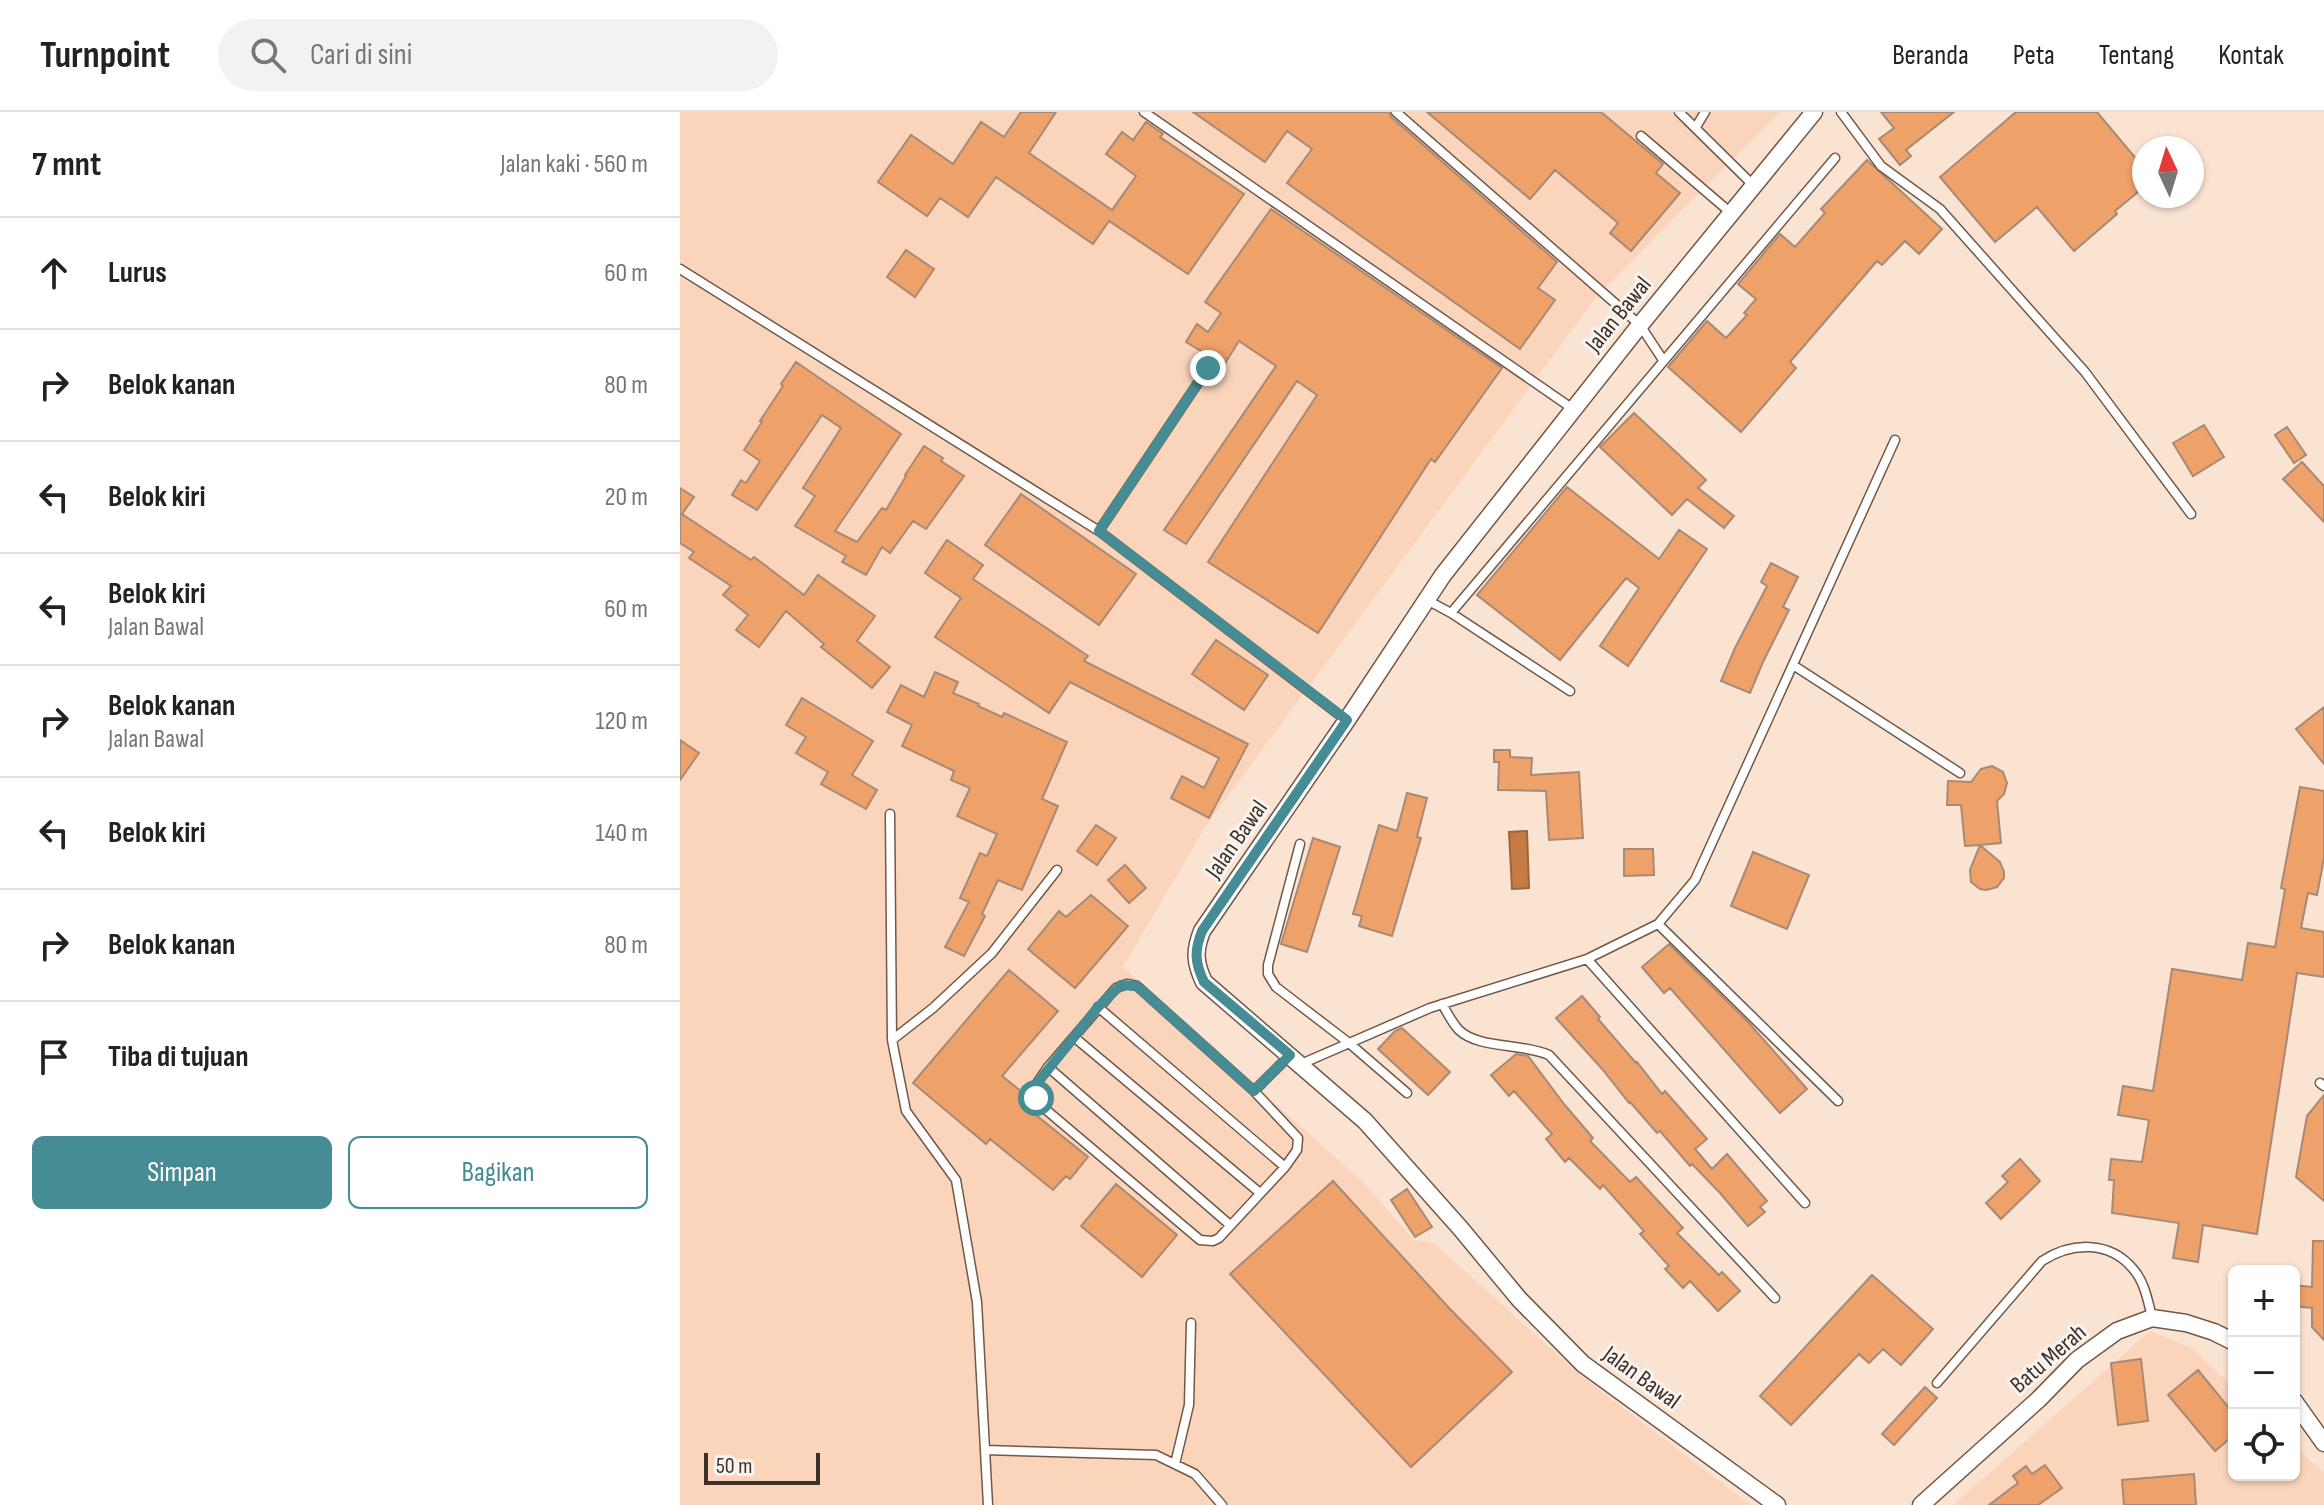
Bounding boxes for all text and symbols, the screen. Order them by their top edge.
search box [218,19,778,91]
text: Turnpoint [40,33,170,78]
icon: search [246,33,290,77]
text: Cari di sini [310,37,412,73]
text: Beranda [1892,39,1969,72]
text: Peta [2013,39,2055,72]
text: Tentang [2099,39,2174,72]
text: Kontak [2218,39,2284,72]
north arrow [2132,136,2204,208]
text: 7 mnt [32,144,101,185]
text: Jalan kaki · 560 m [500,149,648,180]
icon: ahead [32,251,76,295]
text: Lurus [108,255,167,291]
text: 60 m [604,258,648,289]
street label: Jalan Bawal [1579,271,1658,359]
route end [1190,350,1226,386]
icon: right [32,363,76,407]
text: Belok kanan [108,367,235,403]
text: 80 m [604,370,648,401]
icon: left [32,475,76,519]
text: Belok kiri [108,479,206,515]
text: 20 m [605,482,648,513]
text: Belok kiri [108,576,206,612]
icon: left [32,587,76,631]
text: 60 m [604,594,648,625]
text: Jalan Bawal [108,612,204,643]
text: Belok kanan [108,688,235,724]
icon: right [32,699,76,743]
text: 120 m [595,706,648,737]
text: Jalan Bawal [108,724,204,755]
street label: Jalan Bawal [1199,795,1274,885]
icon: left [32,811,76,855]
text: Belok kiri [108,815,206,851]
text: 140 m [596,818,648,849]
icon: right [32,923,76,967]
text: Belok kanan [108,927,235,963]
text: 80 m [604,930,648,961]
icon: arrive [32,1035,76,1079]
text: Tiba di tujuan [108,1039,249,1075]
route start [1018,1080,1054,1116]
button: Simpan [32,1136,332,1209]
button: Bagikan [348,1136,648,1209]
map controls [2228,1265,2300,1481]
button: + [2228,1265,2300,1337]
street label: Batu Merah [2004,1318,2092,1399]
button: − [2228,1337,2300,1409]
street label: Jalan Bawal [1596,1339,1686,1415]
button: locate [2228,1409,2300,1481]
scale bar [704,1449,820,1485]
text: 50 m [716,1453,752,1480]

